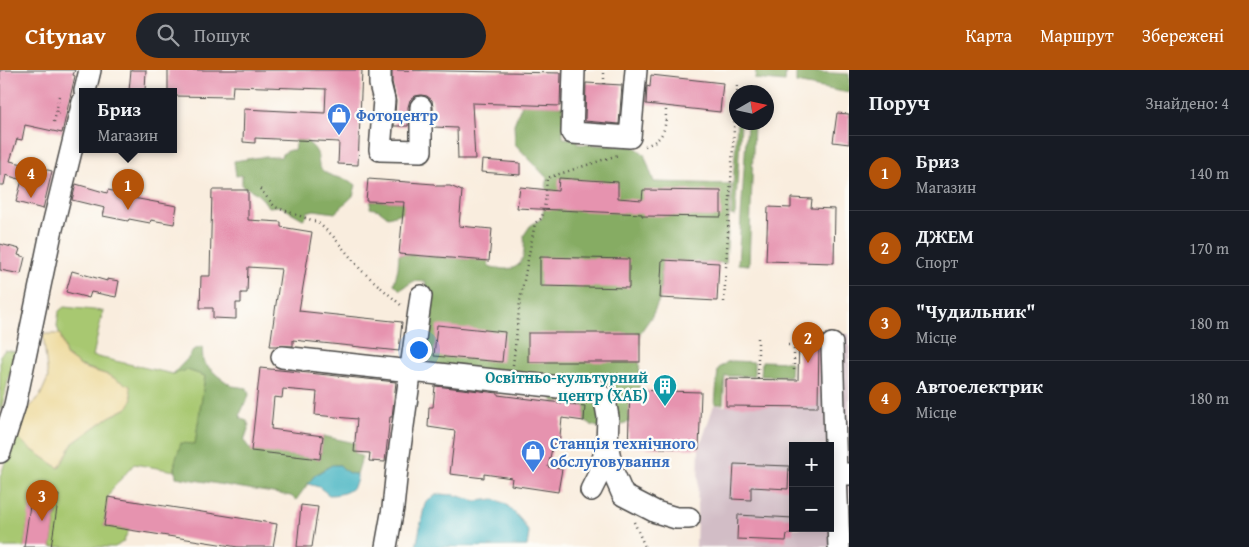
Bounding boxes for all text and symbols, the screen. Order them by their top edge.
search box [136,13,486,58]
text: Citynav [25,18,106,53]
icon: search [154,21,182,49]
text: Пошук [194,21,250,49]
text: Карта [966,22,1012,49]
text: Маршрут [1040,22,1114,49]
text: Збережені [1142,22,1224,49]
north arrow [729,85,774,130]
text: Поруч [869,87,930,118]
popup [79,88,177,153]
text: Знайдено: 4 [1146,91,1229,115]
text: Бриз [98,95,141,123]
shop icon: Фотоцентр [326,102,352,136]
place label: Фотоцентр [356,103,438,127]
text: Магазин [98,123,158,147]
text: Бриз [916,147,960,175]
pin: 4 [15,157,47,198]
text: 1 [881,161,889,185]
text: 140 m [1189,161,1229,185]
pin: 1 [112,169,144,210]
text: Магазин [916,175,976,199]
text: ДЖЕМ [916,222,974,250]
text: 2 [881,236,889,260]
text: 170 m [1189,236,1229,260]
text: Спорт [916,250,958,274]
text: "Чудильник" [916,297,1035,325]
text: 3 [881,311,889,335]
text: 180 m [1189,311,1229,335]
pin: 2 [792,322,824,363]
text: Місце [916,325,957,349]
your location [406,337,432,363]
place label: Освітньо-культурний центр (ХАБ) [485,365,648,407]
text: Автоелектрик [916,372,1043,400]
building icon: Освітньо-культурний центр (ХАБ) [652,373,678,407]
text: 4 [881,386,889,410]
text: 180 m [1189,386,1229,410]
text: Місце [916,400,957,424]
place label: Cтанція технічного обслуговування [550,431,696,473]
shop icon: Cтанція технічного обслуговування [520,439,546,473]
map controls [789,442,834,532]
button: + [789,442,834,487]
pin: 3 [26,480,58,521]
button: − [789,487,834,532]

